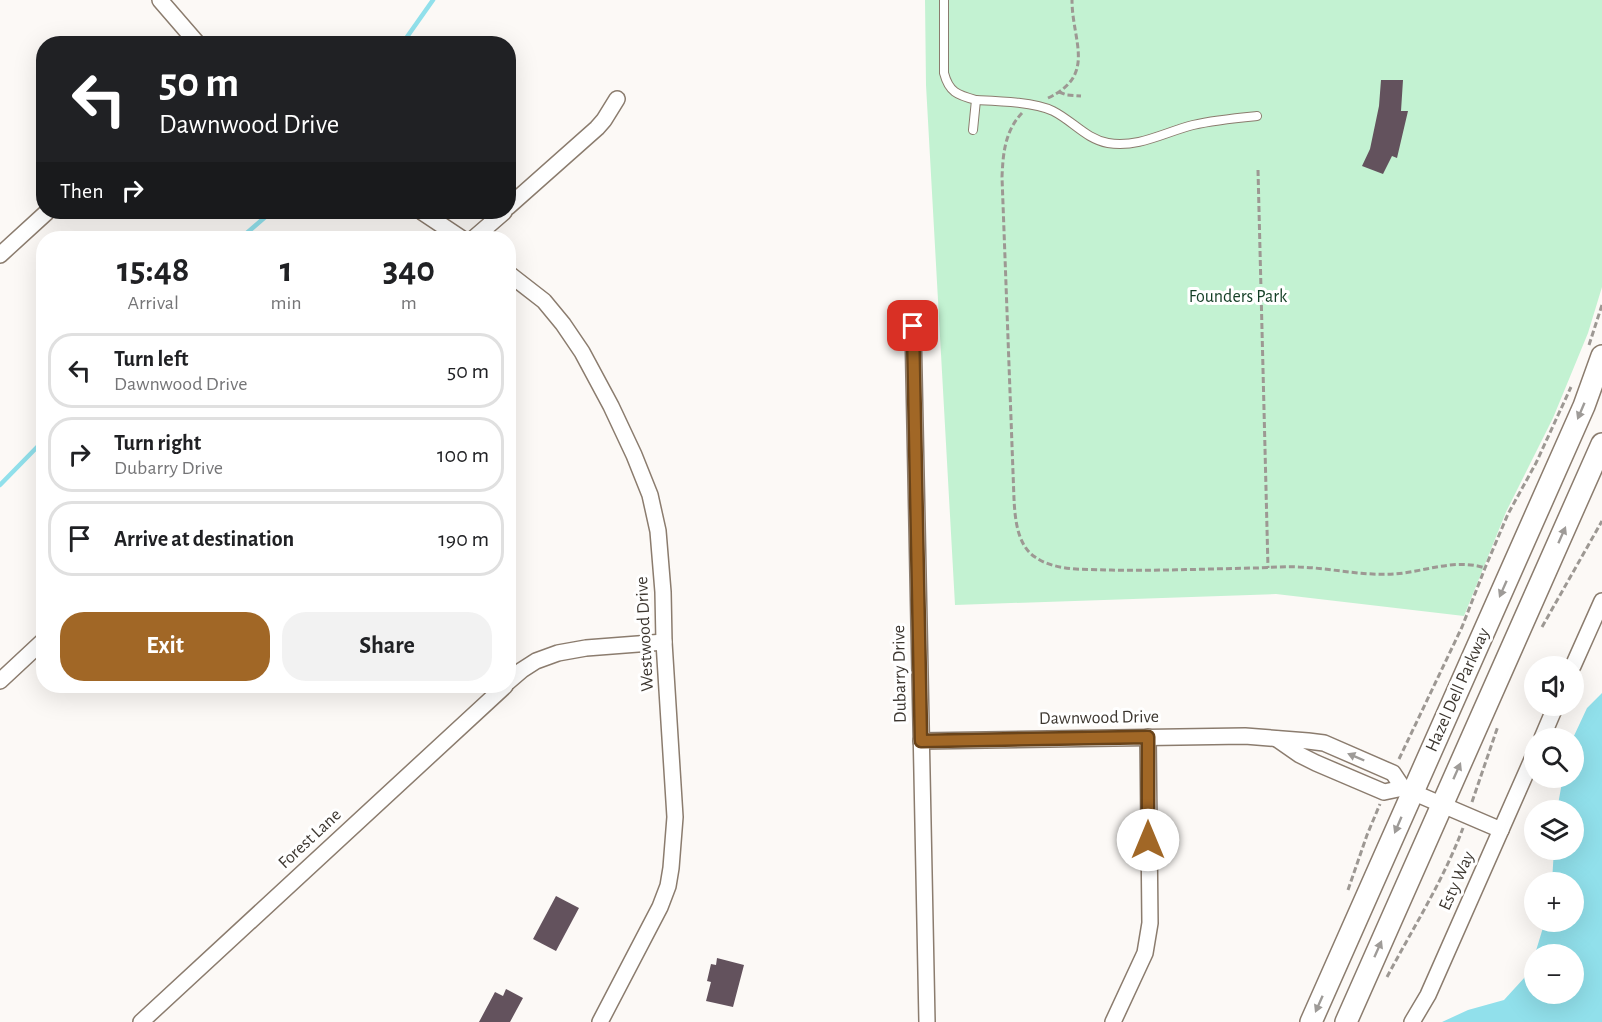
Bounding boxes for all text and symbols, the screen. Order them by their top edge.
icon: left [60,60,138,138]
text: 50 m [159,62,239,104]
text: Dawnwood Drive [159,111,339,138]
icon: right [116,174,149,207]
text: Then [60,180,104,202]
text: 15:48 [117,252,190,288]
text: 1 [280,252,293,288]
text: 340 [383,252,435,288]
park label: Founders Park [1189,288,1288,306]
text: Arrival [128,293,179,313]
text: min [271,293,302,313]
text: m [401,293,417,313]
pin [887,300,938,351]
icon: arrive [896,309,929,342]
text: Turn left [114,348,188,370]
icon: left [63,354,96,387]
text: 50 m [447,360,489,382]
text: Dawnwood Drive [114,374,247,394]
one-way arrow [1576,402,1585,420]
text: Turn right [114,432,201,454]
icon: right [63,438,96,471]
text: 100 m [437,444,489,466]
text: Dubarry Drive [114,458,223,478]
icon: arrive [63,522,96,555]
one-way arrow [1557,526,1567,544]
text: Arrive at destination [114,528,294,550]
text: 190 m [438,528,489,550]
street label: Westwood Drive [633,576,657,692]
one-way arrow [1498,581,1507,598]
button: Exit [60,612,270,681]
button: Share [282,612,492,681]
street label: Dubarry Drive [890,625,910,723]
street label: Hazel Dell Parkway [1423,625,1494,755]
map controls [1524,656,1584,1004]
button: sound [1524,656,1584,716]
street label: Dawnwood Drive [1039,708,1159,728]
button: search [1524,728,1584,788]
one-way arrow [1346,752,1364,762]
one-way arrow [1453,762,1463,780]
button: layers [1524,800,1584,860]
street label: Forest Lane [275,806,345,872]
position arrow [1116,808,1180,872]
one-way arrow [1393,817,1402,834]
street label: Esty Way [1436,848,1478,913]
button: + [1524,872,1584,932]
one-way arrow [1374,941,1383,958]
button: − [1524,944,1584,1004]
one-way arrow [1314,995,1324,1013]

